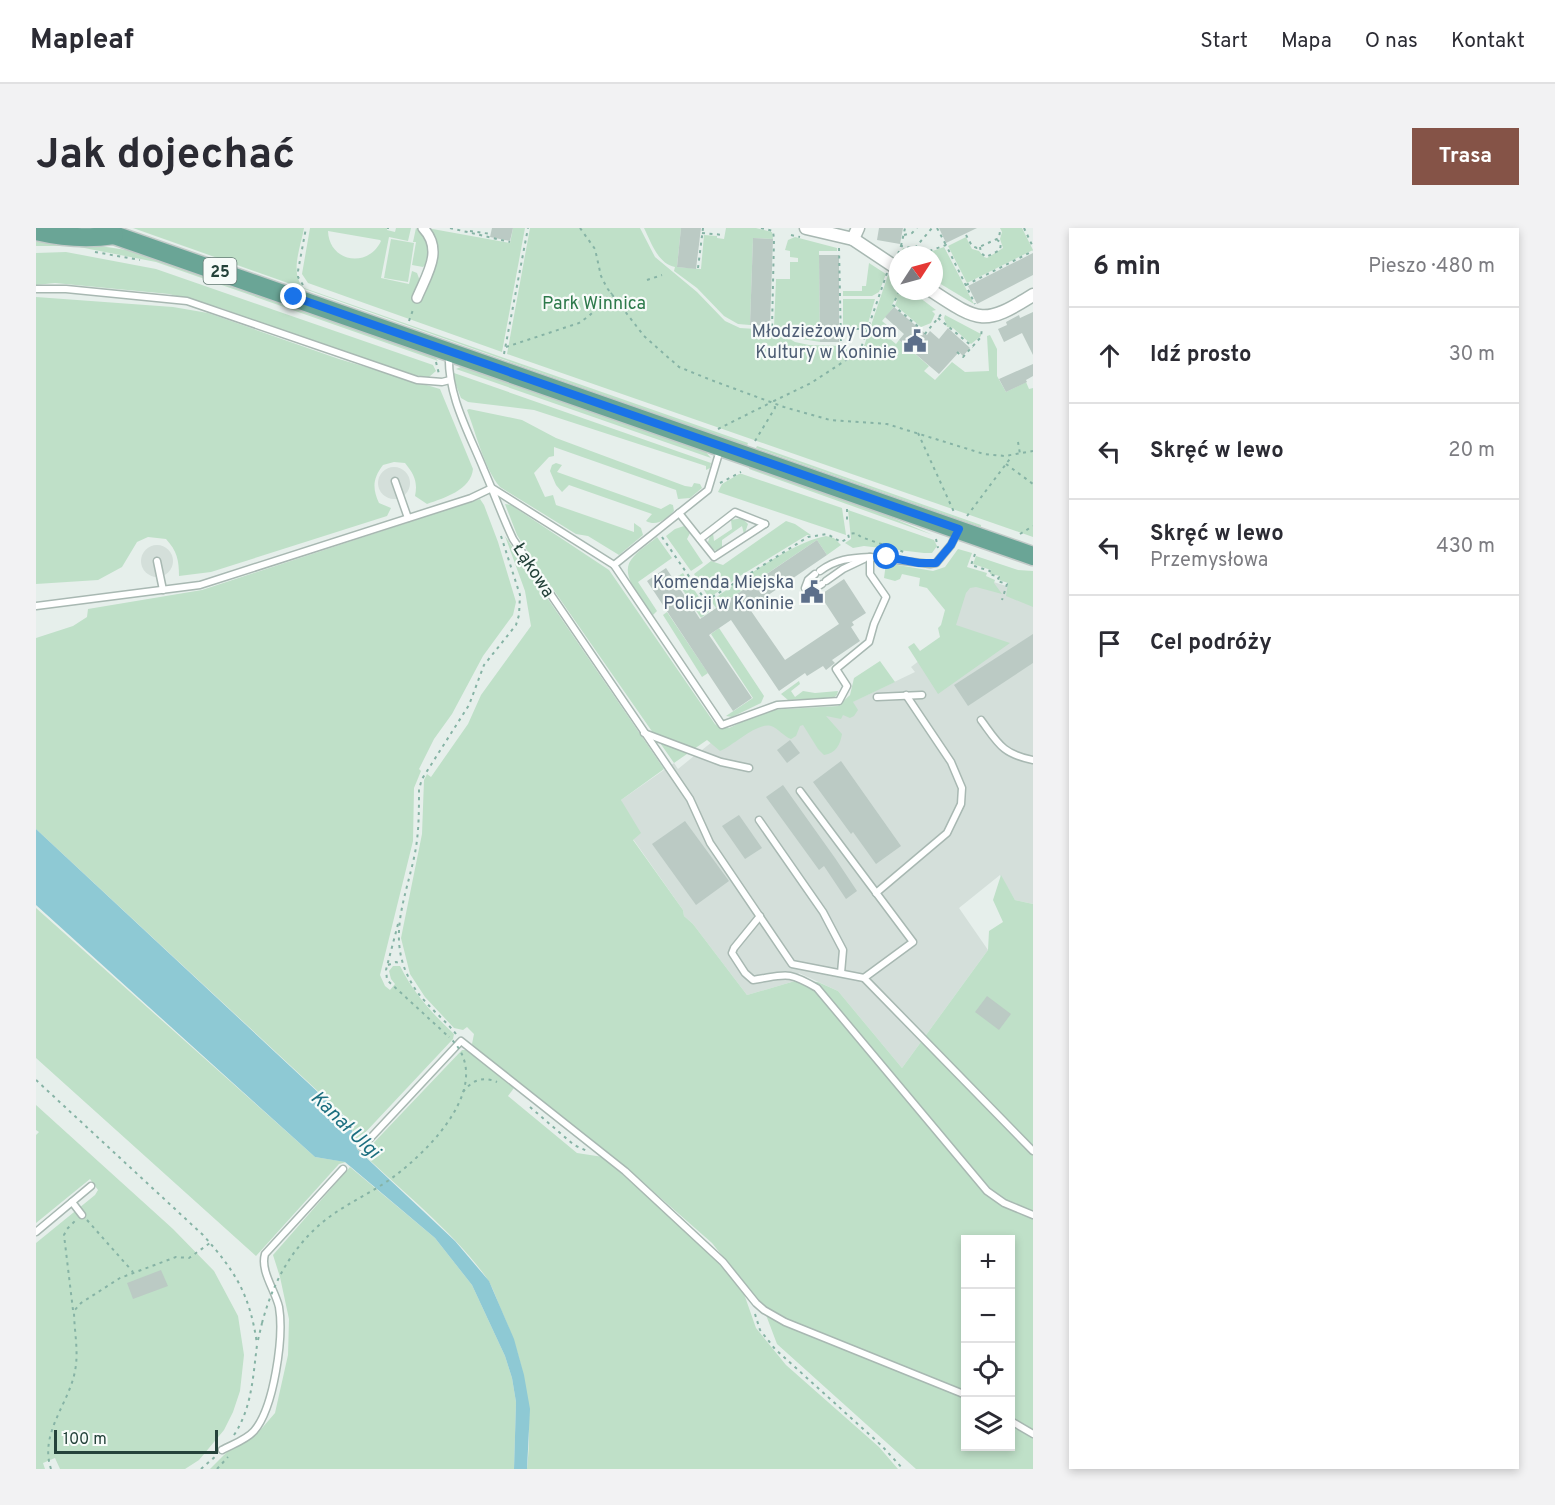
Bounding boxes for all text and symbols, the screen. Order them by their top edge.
text: Mapleaf [30,23,134,59]
text: Start [1200,28,1248,55]
text: Mapa [1281,28,1332,55]
text: O nas [1365,28,1418,55]
text: Kontakt [1451,28,1525,55]
button: Trasa [1412,128,1519,185]
text: Jak dojechać [36,130,295,183]
north arrow [889,246,943,300]
text: 6 min [1093,251,1161,284]
text: Pieszo · 480 m [1368,254,1495,280]
road number: 25 [204,258,237,284]
route end [280,283,306,309]
park label: Park Winnica [542,293,646,316]
place label: Młodzieżowy Dom Kultury w Koninie [751,321,897,365]
public building icon: Młodzieżowy Dom Kultury w Koninie [902,328,928,354]
icon: ahead [1093,339,1126,372]
text: Idź prosto [1150,342,1252,369]
text: 30 m [1449,342,1495,368]
icon: left [1093,435,1126,468]
text: Skręć w lewo [1150,438,1284,465]
text: 20 m [1448,438,1495,464]
text: Skręć w lewo [1150,521,1284,548]
icon: left [1093,531,1126,564]
text: 430 m [1436,534,1495,560]
street label: Łąkowa [507,539,559,602]
route start [873,543,899,569]
text: Przemysłowa [1150,548,1268,574]
place label: Komenda Miejska Policji w Koninie [653,572,794,616]
public building icon: Komenda Miejska Policji w Koninie [799,579,825,605]
icon: arrive [1093,627,1126,660]
text: Cel podróży [1150,630,1272,657]
water label: Kanał Ulgi [304,1086,386,1166]
map controls [961,1235,1015,1451]
button: + [961,1235,1015,1289]
button: − [961,1289,1015,1343]
button: locate [961,1343,1015,1397]
button: layers [961,1397,1015,1451]
scale bar [54,1427,218,1454]
text: 100 m [63,1430,107,1450]

